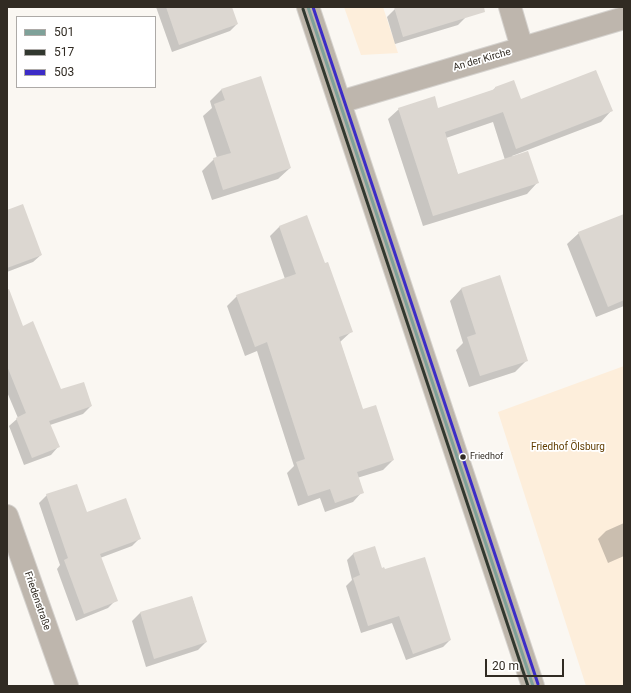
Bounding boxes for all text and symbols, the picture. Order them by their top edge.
legend [16,16,156,88]
text: 501 [54,25,74,39]
text: 517 [54,45,74,59]
street label: An der Kirche [452,46,512,74]
text: 503 [54,65,74,79]
park label: Friedhof Ölsburg [531,441,605,453]
marker: Friedhof [458,452,468,462]
place label: Friedhof [470,452,503,462]
street label: Friedenstraße [21,570,53,632]
scale bar [487,651,566,677]
text: 20 m [492,659,519,673]

